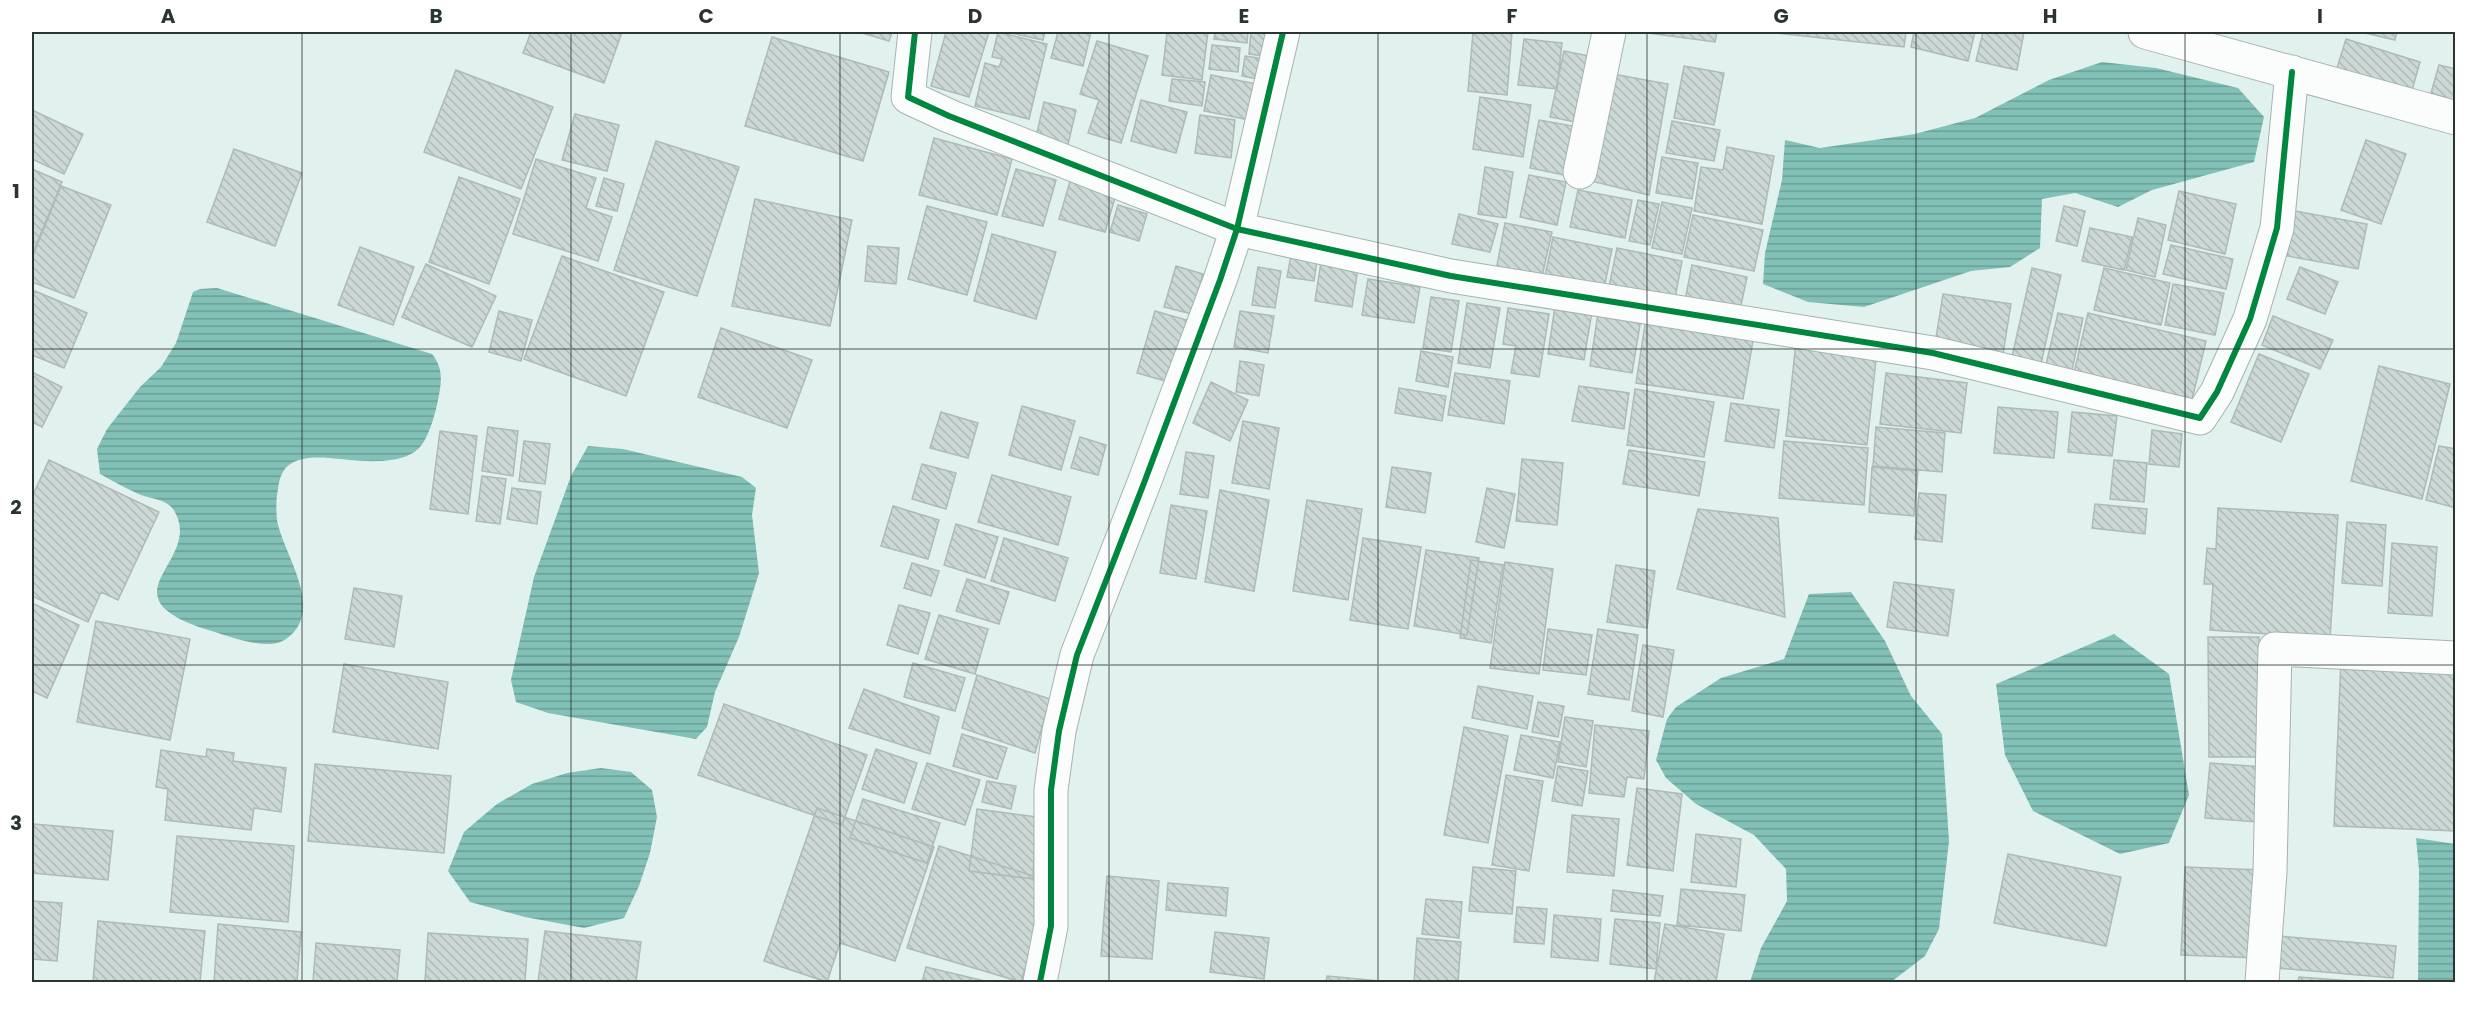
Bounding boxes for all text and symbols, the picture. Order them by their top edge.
text: A [161,2,176,30]
text: B [429,2,443,30]
text: C [698,2,714,30]
text: D [968,2,982,30]
text: E [1239,2,1249,30]
text: F [1507,2,1518,30]
text: G [1773,2,1789,30]
text: H [2043,2,2057,30]
text: I [2317,2,2323,30]
text: 1 [12,177,20,205]
text: 2 [10,493,22,521]
text: 3 [10,809,22,837]

